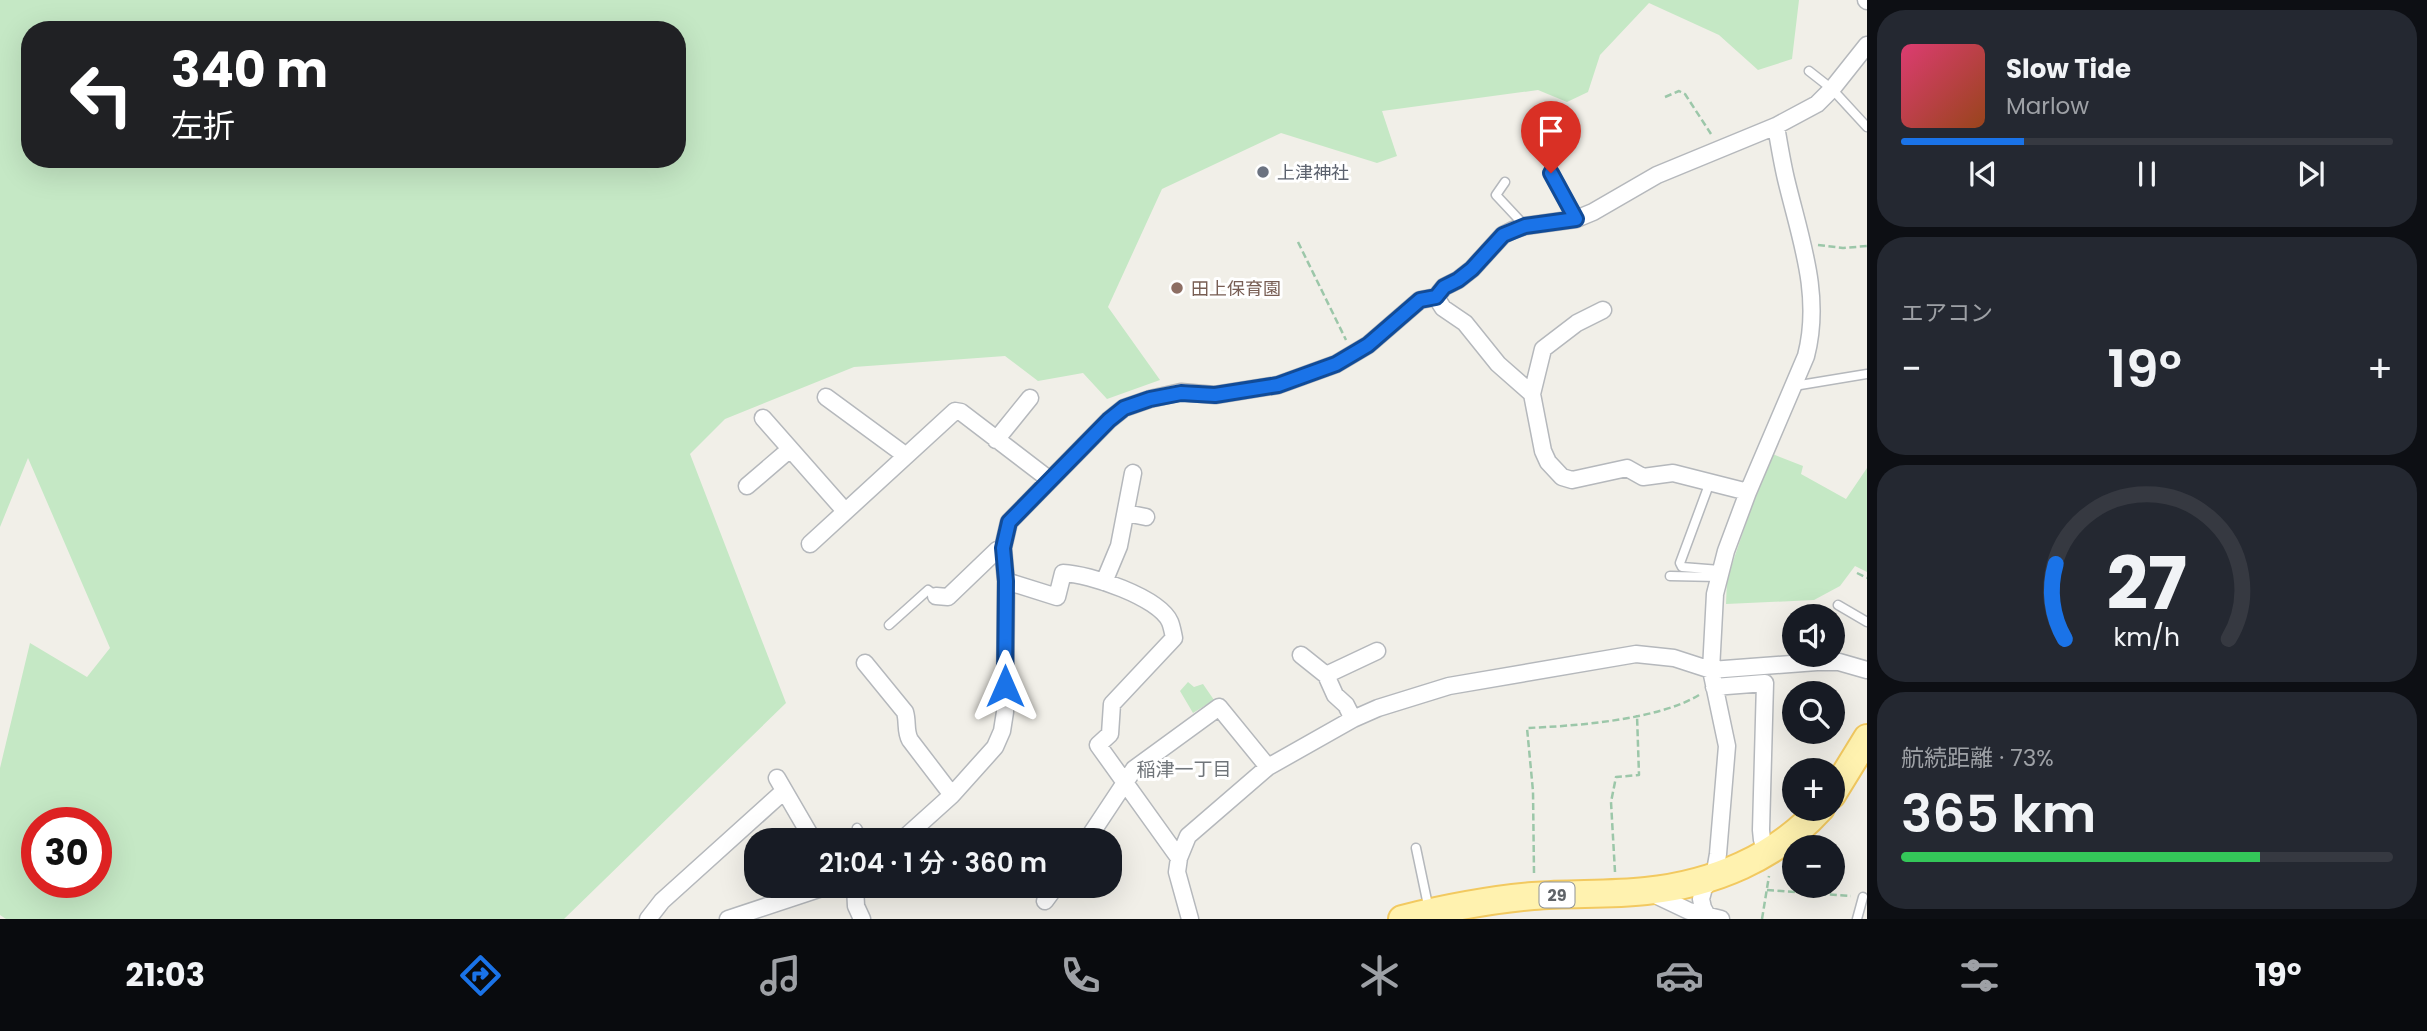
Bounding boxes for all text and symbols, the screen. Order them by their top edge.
text: 340 m [171,36,328,104]
icon: left [56,49,147,140]
text: Slow Tide [2006,51,2131,87]
text: Marlow [2006,90,2089,122]
pin [1521,101,1581,173]
text: 左折 [171,103,235,148]
icon: arrive [1532,112,1570,150]
icon: previous [1964,155,2002,193]
icon: pause [2128,155,2166,193]
icon: next [2292,155,2330,193]
place label: 上津神社 [1277,160,1349,185]
marker: 上津神社 [1255,164,1271,180]
place label: 田上保育園 [1191,276,1281,301]
marker: 田上保育園 [1169,280,1185,296]
text: エアコン [1901,297,1993,329]
text: 19° [2107,332,2182,405]
text: − [1901,342,1922,395]
text: + [2367,342,2393,395]
text: 27 [2107,534,2187,635]
map controls [1782,604,1845,898]
button: sound [1782,604,1845,667]
text: km/h [2114,620,2180,655]
position arrow [968,649,1042,723]
button: search [1782,681,1845,744]
text: 航続距離 · 73% [1901,742,2054,774]
district label: 稲津一丁目 [1136,756,1232,783]
button: + [1782,758,1845,821]
text: 365 km [1901,777,2096,850]
speed limit sign: 30 [21,807,112,898]
button: − [1782,835,1845,898]
text: 21:04 · 1 分 · 360 m [819,845,1047,881]
road number: 29 [1540,882,1574,908]
icon: directions [456,951,505,1000]
icon: music [756,951,805,1000]
icon: phone [1056,951,1105,1000]
icon: climate [1355,951,1404,1000]
icon: car [1655,951,1704,1000]
icon: filters [1955,951,2004,1000]
text: 21:03 [125,952,205,997]
text: 19° [2255,952,2301,997]

